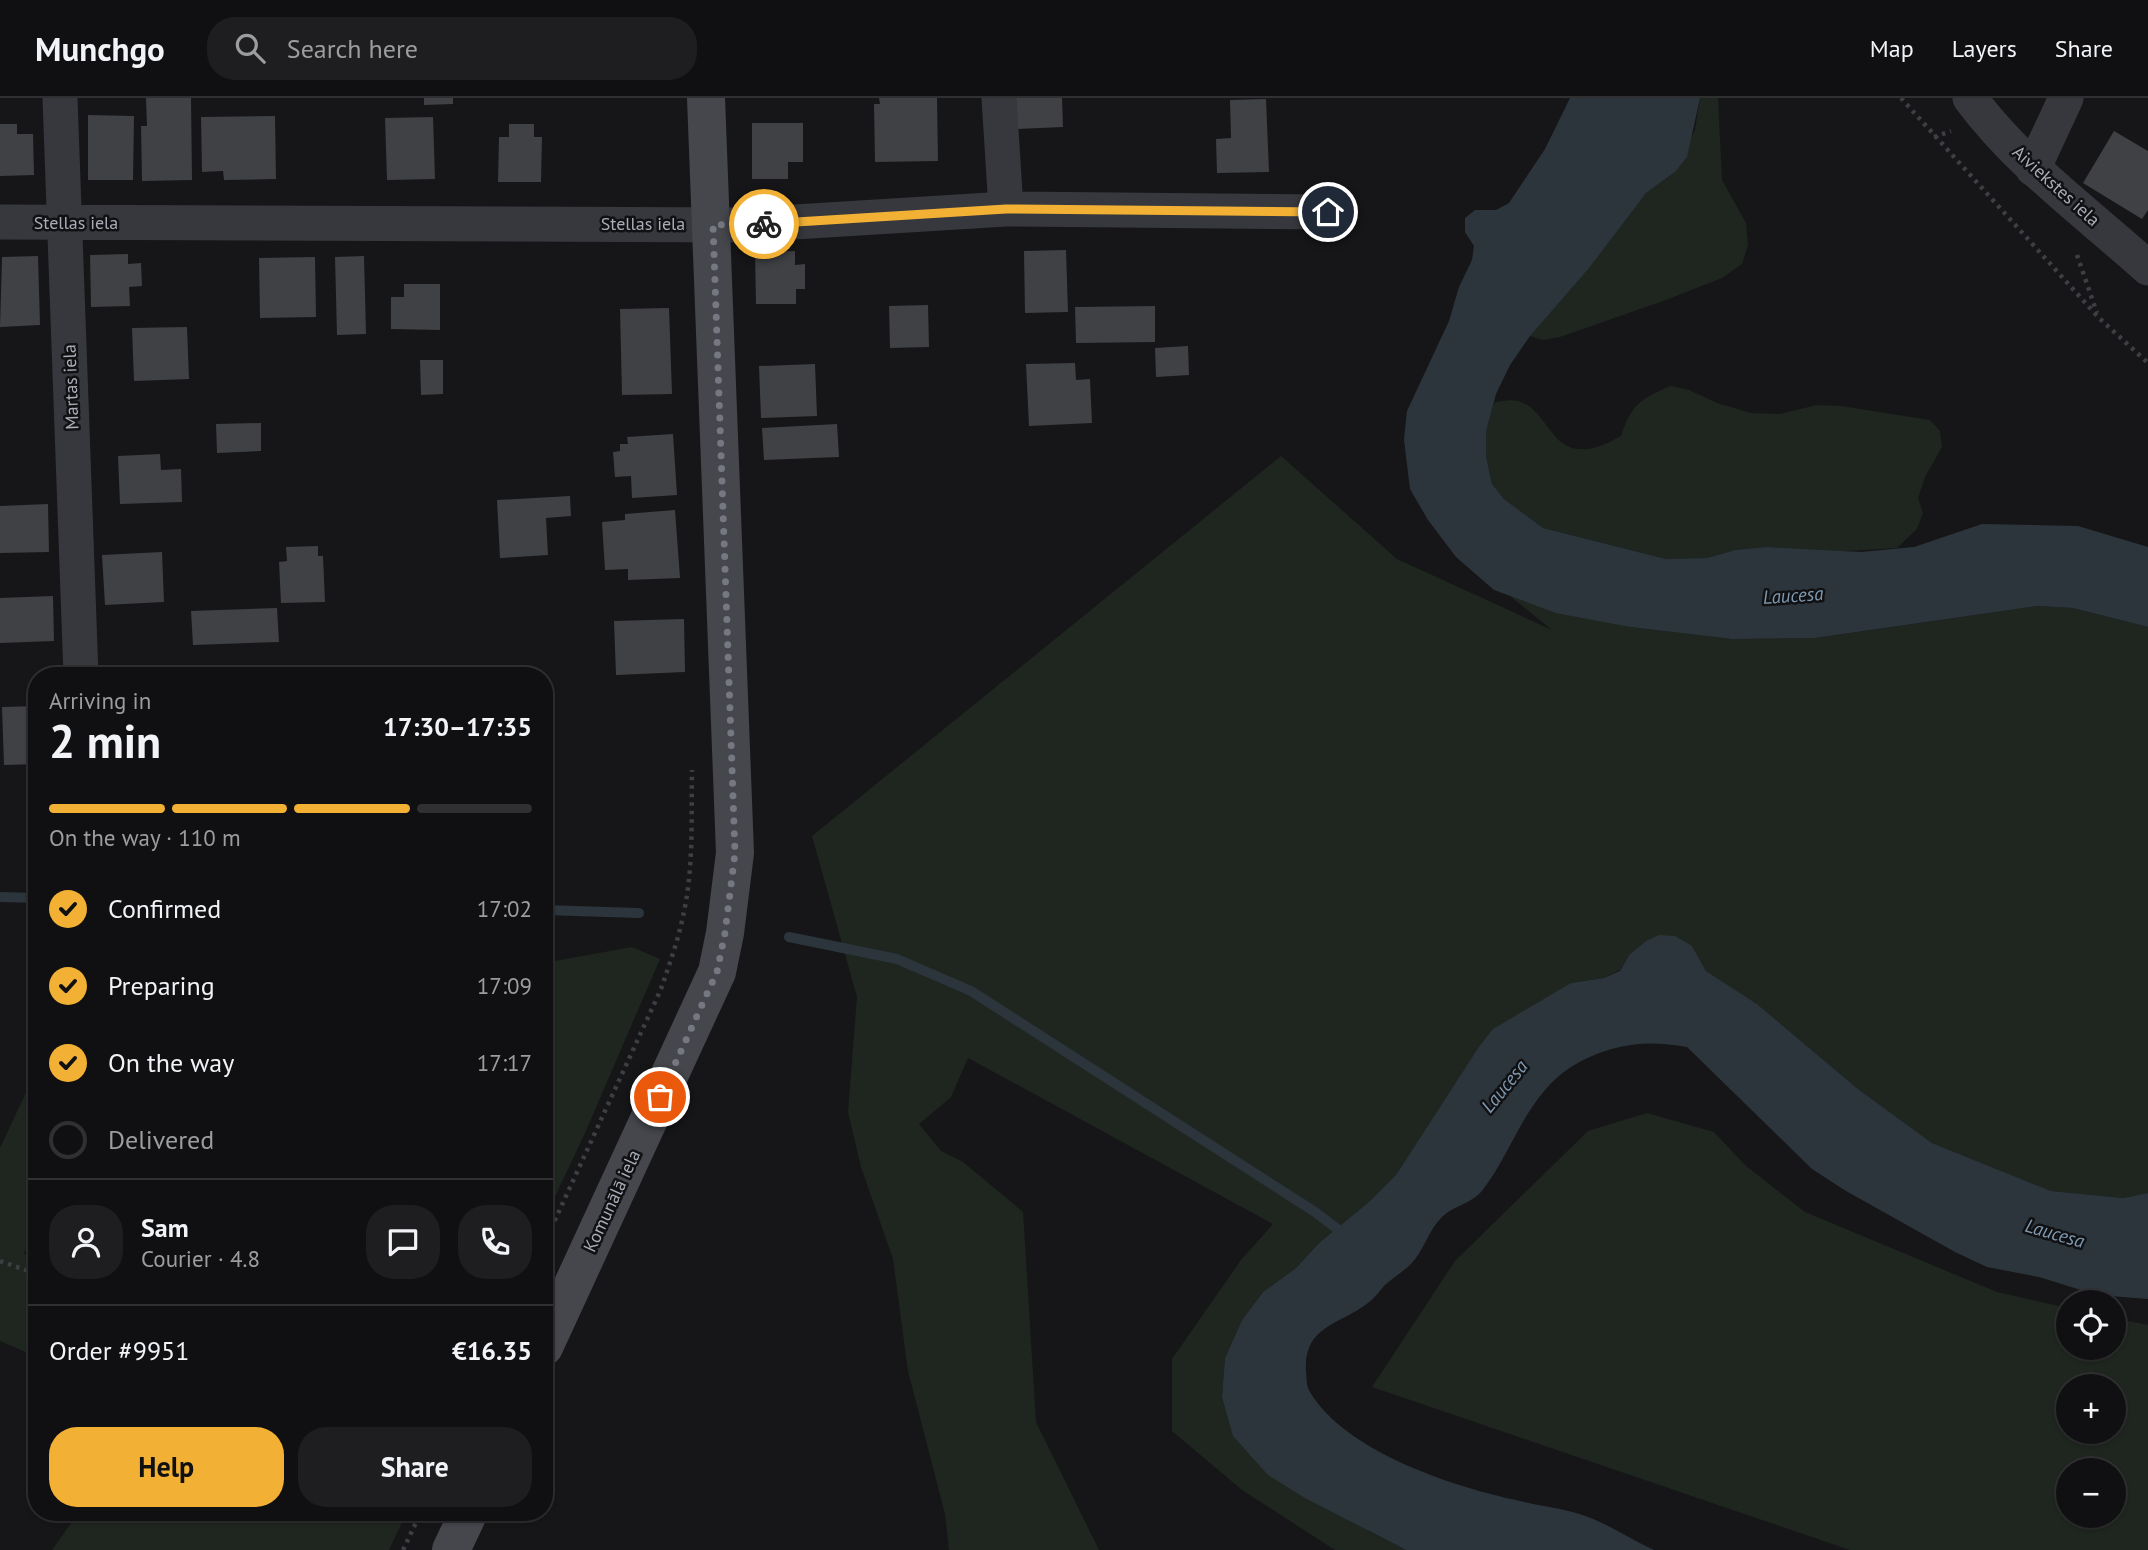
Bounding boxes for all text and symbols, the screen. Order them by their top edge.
search box [207,17,697,80]
text: Munchgo [35,27,165,70]
icon: search [231,29,269,67]
text: Search here [287,32,418,65]
text: Map [1870,33,1914,64]
text: Layers [1952,33,2017,64]
text: Share [2055,33,2113,64]
street label: Aiviekstes iela [2008,140,2105,231]
pin [1298,182,1358,242]
courier [729,189,799,259]
icon: home [1309,193,1347,231]
icon: bike [745,205,783,243]
street label: Stellas iela [34,211,118,234]
street label: Stellas iela [601,212,685,235]
street label: Martas iela [58,344,83,430]
water label: Laucesa [1762,581,1825,609]
text: Arriving in [49,686,151,715]
text: 17:30–17:35 [383,710,532,743]
text: 2 min [49,711,161,771]
text: On the way · 110 m [49,823,241,852]
icon: check [49,890,87,928]
text: Confirmed [108,892,221,925]
text: 17:02 [477,894,532,923]
icon: check [49,967,87,1005]
text: Preparing [108,969,215,1002]
text: 17:09 [477,971,532,1000]
icon: check [49,1044,87,1082]
text: On the way [108,1046,234,1079]
text: 17:17 [477,1048,532,1077]
water label: Laucesa [1476,1054,1533,1117]
pin [630,1067,690,1127]
icon: bag [641,1078,679,1116]
text: Delivered [108,1123,214,1156]
street label: Komunālā iela [578,1146,645,1255]
button: person [49,1205,123,1279]
button: chat [366,1205,440,1279]
button: phone [458,1205,532,1279]
text: Sam [141,1211,189,1244]
water label: Laucesa [2023,1213,2088,1253]
text: Courier · 4.8 [141,1244,260,1273]
map controls [2056,1290,2126,1528]
button: locate [2056,1290,2126,1360]
text: Order #9951 [49,1334,189,1367]
text: €16.35 [452,1334,532,1367]
button: + [2056,1374,2126,1444]
button: Help [49,1427,284,1507]
button: Share [298,1427,532,1507]
button: − [2056,1458,2126,1528]

